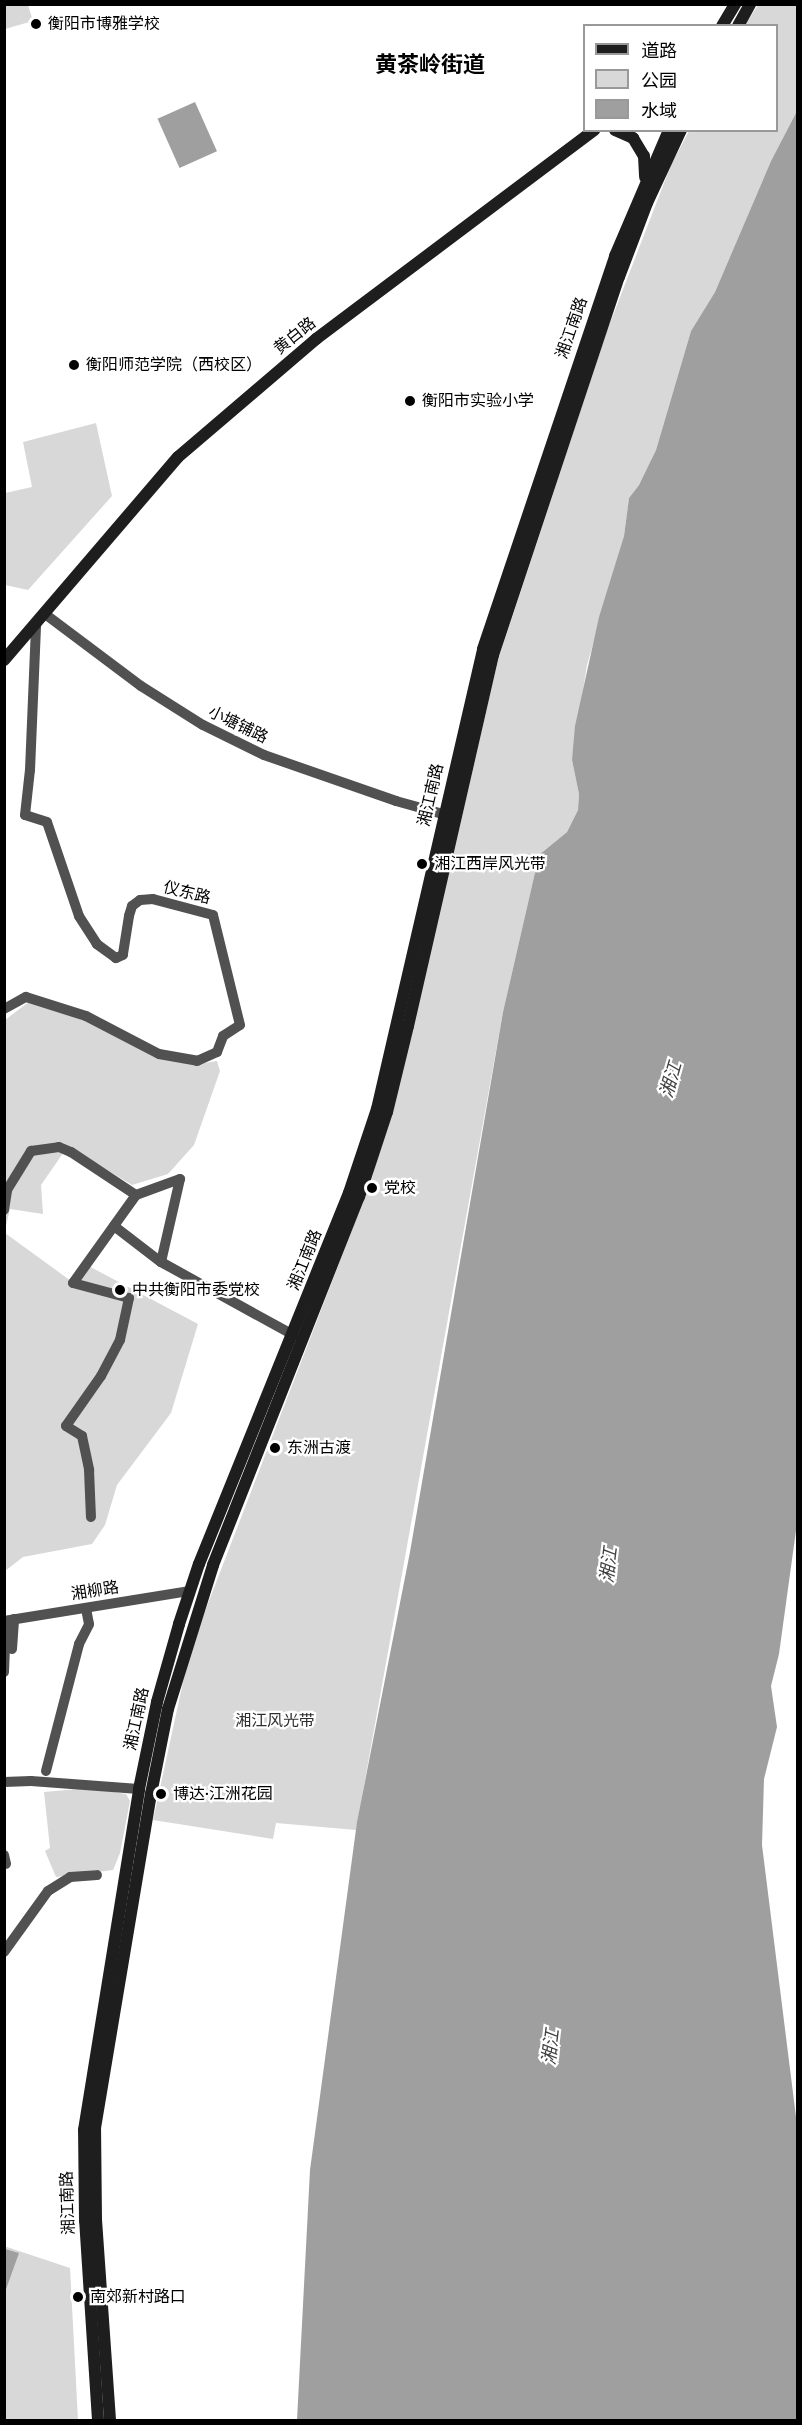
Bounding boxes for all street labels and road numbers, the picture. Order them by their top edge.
street label: 湘江南路 [553,295,591,361]
street label: 黄白路 [270,313,320,359]
street label: 小塘铺路 [205,702,271,748]
street label: 湘江南路 [414,762,448,828]
street label: 仪东路 [161,878,213,908]
street label: 湘江南路 [284,1227,326,1293]
street label: 湘柳路 [70,1578,120,1604]
street label: 湘江南路 [121,1686,153,1752]
street label: 湘江南路 [57,2171,79,2235]

